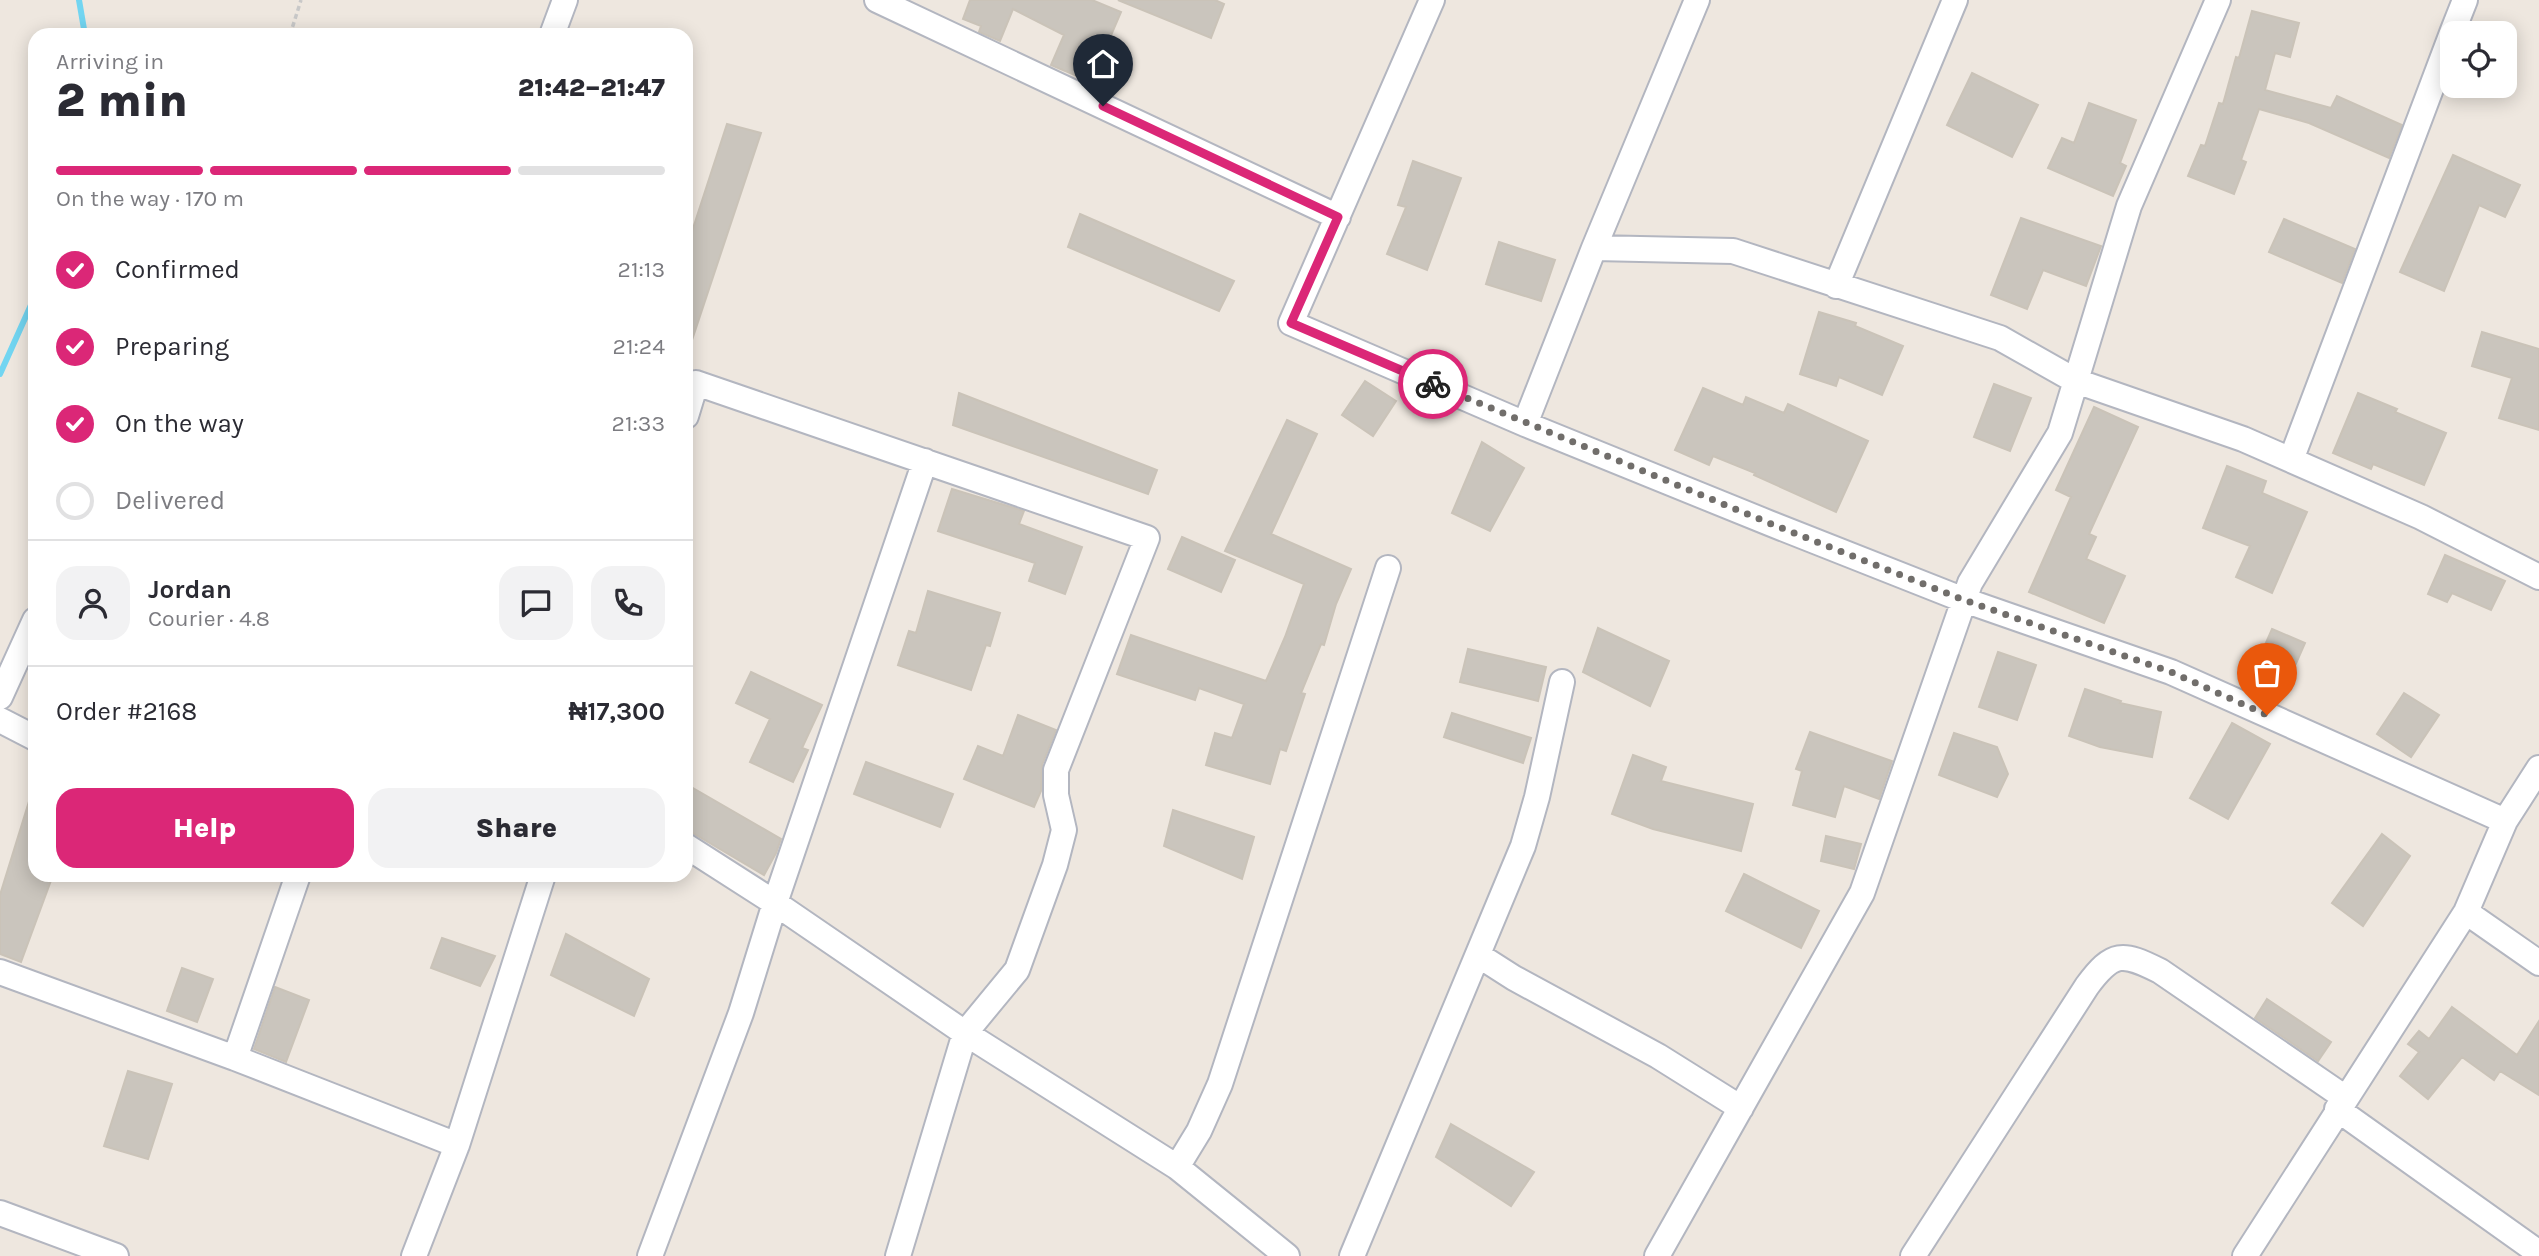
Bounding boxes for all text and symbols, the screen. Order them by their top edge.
map controls [2440,21,2517,98]
button: locate [2440,21,2517,98]
pin [1073,34,1133,106]
icon: home [1084,45,1122,83]
text: Arriving in [56,48,164,75]
text: 21:42–21:47 [518,72,665,103]
text: 2 min [56,74,188,128]
text: On the way · 170 m [56,185,244,212]
icon: check [56,251,94,289]
text: Confirmed [115,254,240,285]
text: 21:13 [618,256,665,283]
icon: check [56,328,94,366]
text: Preparing [115,331,229,362]
text: 21:24 [613,333,665,360]
courier [1398,349,1468,419]
icon: bike [1414,365,1452,403]
icon: check [56,405,94,443]
text: On the way [115,408,244,439]
text: 21:33 [612,410,665,437]
text: Delivered [115,485,225,516]
button: person [56,566,130,640]
button: chat [499,566,573,640]
button: phone [591,566,665,640]
text: Jordan [148,574,232,605]
text: Courier · 4.8 [148,605,270,632]
pin [2237,643,2297,715]
icon: bag [2248,654,2286,692]
text: Order #2168 [56,696,197,727]
text: ₦17,300 [568,696,665,727]
button: Help [56,788,354,868]
button: Share [368,788,665,868]

